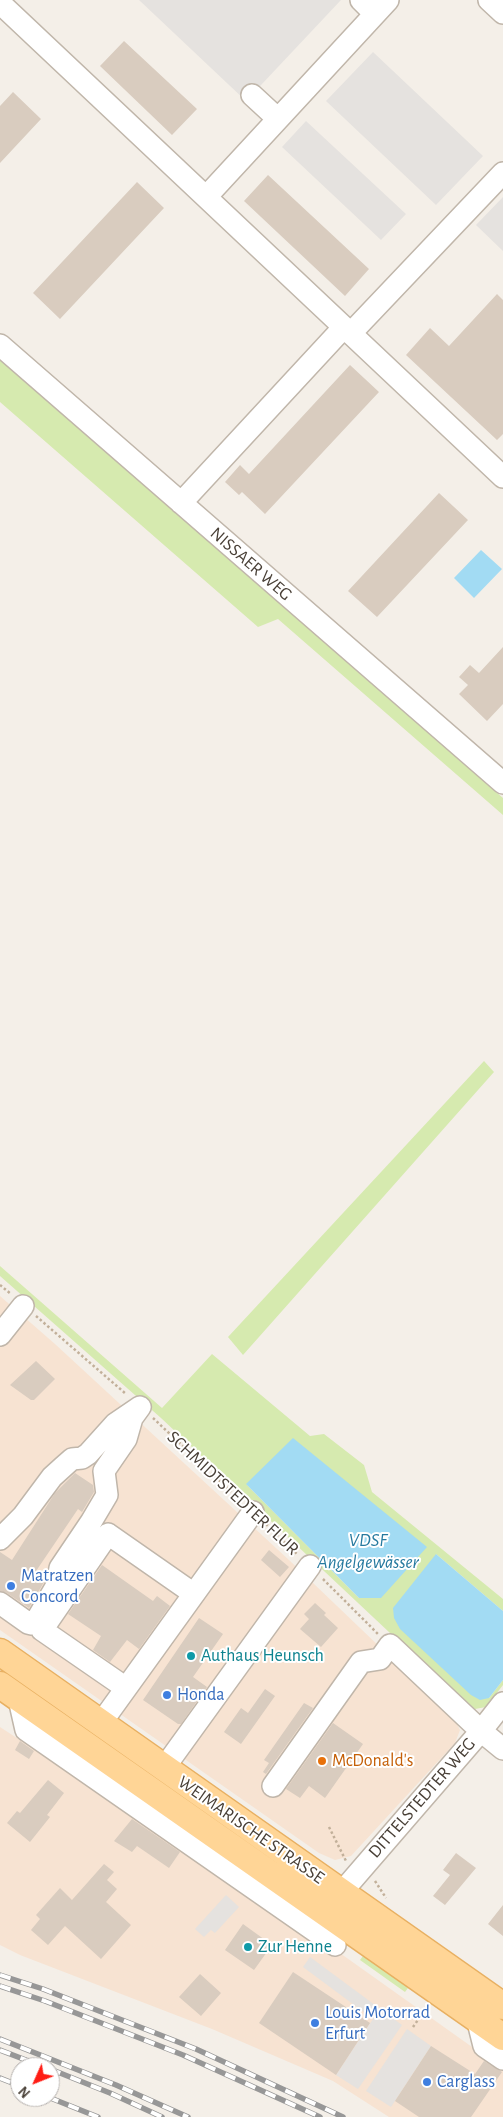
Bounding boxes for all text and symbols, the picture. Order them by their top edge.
street label: NISSAER WEG [206,523,296,605]
street label: SCHMIDTSTEDTER FLUR [163,1426,303,1560]
water label: VDSF Angelgewässer [317,1529,419,1573]
place label: Matratzen Concord [21,1565,94,1608]
marker: Matratzen Concord [5,1580,17,1592]
place label: Authaus Heunsch [201,1645,324,1667]
marker: Authaus Heunsch [185,1650,197,1662]
place label: Honda [177,1684,225,1706]
marker: Honda [161,1689,173,1701]
street label: DITTELSTEDTER WEG [364,1733,480,1863]
place label: McDonald's [332,1750,414,1772]
marker: McDonald's [316,1755,328,1767]
street label: WEIMARISCHE STRASSE [174,1771,328,1889]
place label: Zur Henne [258,1936,332,1958]
marker: Zur Henne [242,1941,254,1953]
place label: Louis Motorrad Erfurt [325,2002,430,2045]
marker: Louis Motorrad Erfurt [309,2017,321,2029]
north arrow [10,2057,60,2107]
place label: Carglass [437,2071,495,2093]
marker: Carglass [421,2076,433,2088]
text: N [17,2083,33,2100]

